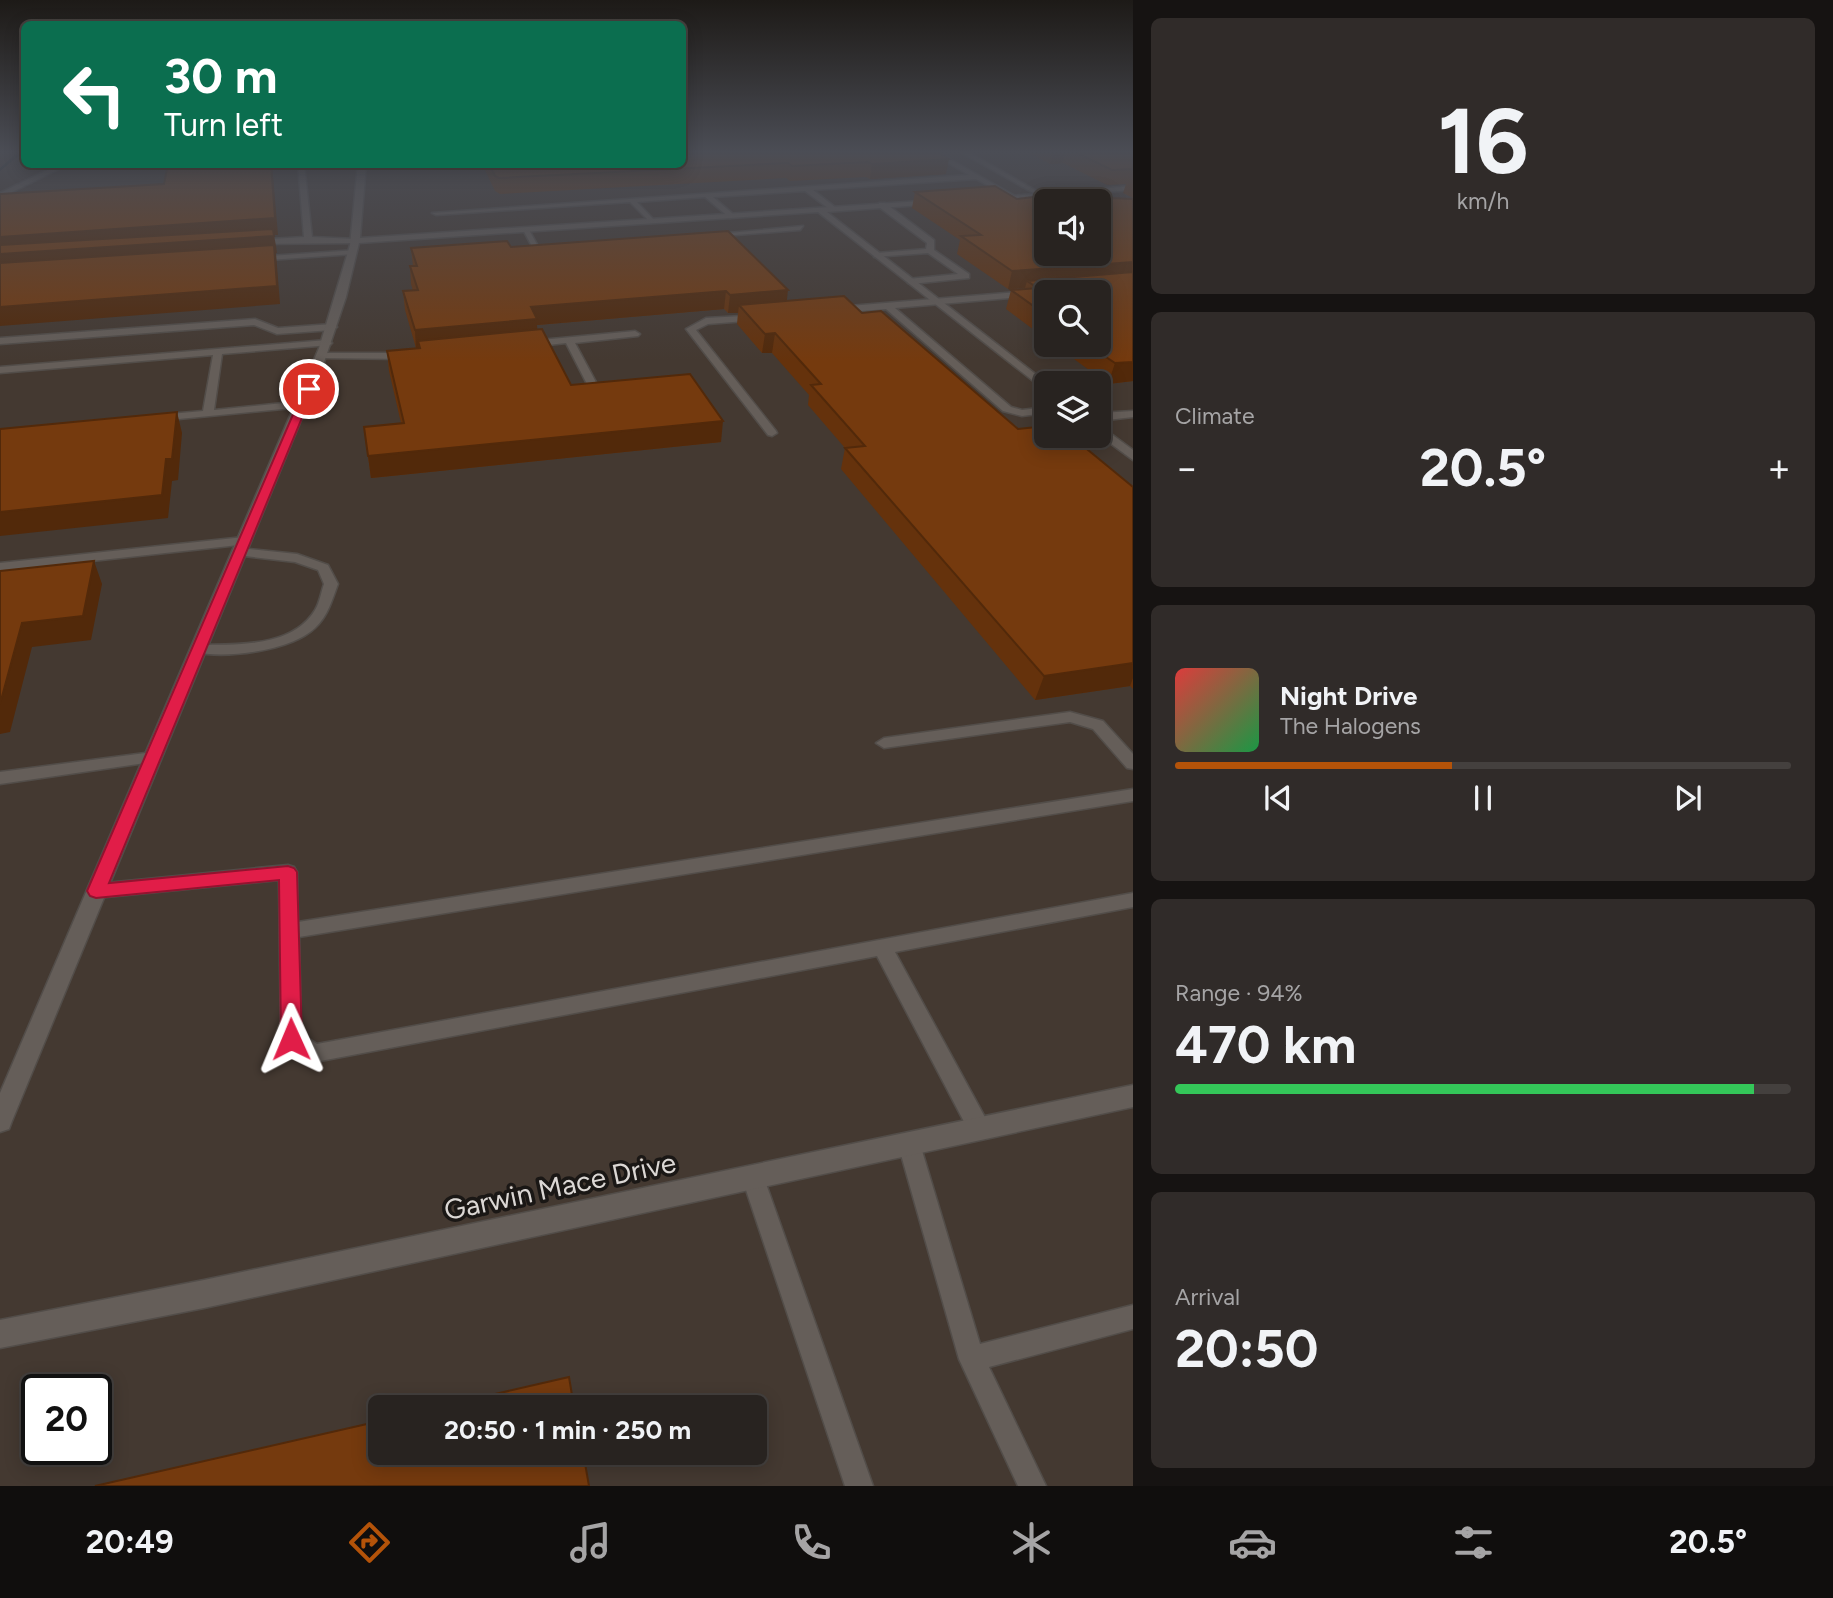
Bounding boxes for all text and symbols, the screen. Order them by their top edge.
text: 30 m [164,46,277,105]
icon: left [49,49,140,140]
text: 16 [1437,87,1529,196]
text: Turn left [164,106,283,144]
text: km/h [1457,187,1509,215]
map controls [1034,189,1111,448]
button: sound [1034,189,1111,266]
button: search [1034,280,1111,357]
pin [279,359,339,419]
icon: arrive [290,370,328,408]
button: layers [1034,371,1111,448]
text: Climate [1175,402,1254,430]
text: 20.5° [1420,437,1546,499]
text: − [1175,445,1199,491]
text: + [1767,445,1791,491]
text: Night Drive [1280,680,1417,712]
text: The Halogens [1280,712,1421,740]
icon: previous [1259,779,1297,817]
icon: pause [1464,779,1502,817]
icon: next [1669,779,1707,817]
text: Range · 94% [1175,979,1303,1007]
position arrow [254,1002,328,1076]
text: 470 km [1175,1014,1356,1076]
street label: Garwin Mace Drive [441,1145,679,1227]
text: Arrival [1175,1283,1240,1311]
text: 20:50 [1175,1318,1318,1380]
speed limit sign: 20 [21,1374,112,1465]
text: 20:50 · 1 min · 250 m [444,1414,691,1446]
icon: directions [345,1518,394,1567]
icon: music [566,1518,615,1567]
icon: phone [787,1518,836,1567]
icon: climate [1007,1518,1056,1567]
icon: car [1228,1518,1277,1567]
icon: filters [1449,1518,1498,1567]
text: 20:49 [86,1523,174,1561]
text: 20.5° [1669,1523,1747,1561]

